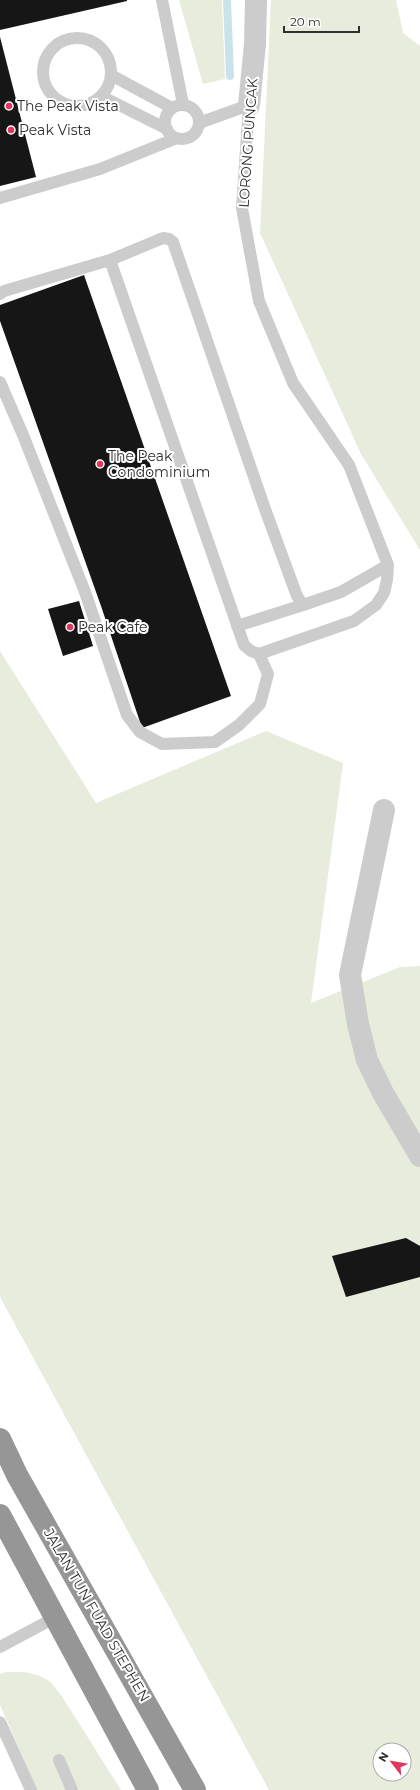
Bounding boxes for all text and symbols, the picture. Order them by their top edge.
scale bar [284,8,359,34]
text: 20 m [290,14,321,29]
street label: LORONG PUNCAK [234,78,262,208]
place label: The Peak Vista [17,97,119,115]
marker: The Peak Vista [4,101,14,111]
place label: Peak Vista [19,121,91,139]
marker: Peak Vista [6,125,16,135]
place label: The Peak Condominium [108,447,210,481]
marker: The Peak Condominium [95,459,105,469]
place label: Peak Cafe [78,618,148,636]
marker: Peak Cafe [65,622,75,632]
street label: JALAN TUN FUAD STEPHEN [39,1524,154,1705]
north arrow [372,1742,412,1782]
text: N [375,1749,392,1764]

